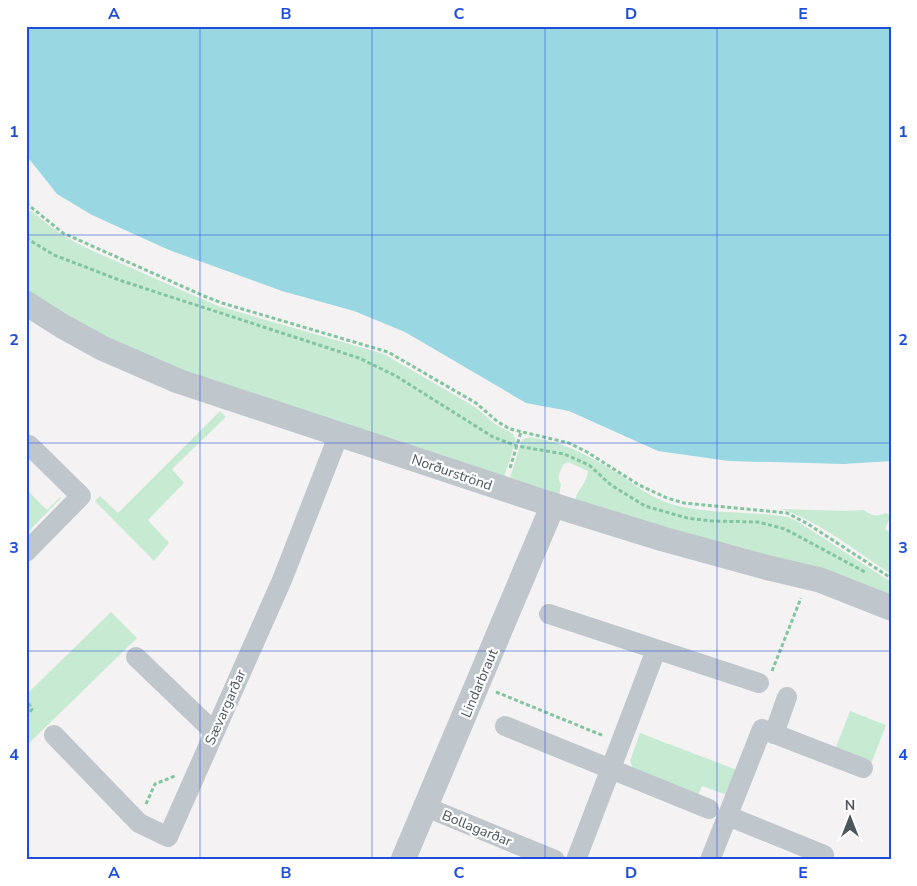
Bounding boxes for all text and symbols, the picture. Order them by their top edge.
text: A [108,3,120,25]
text: B [280,3,292,25]
text: C [454,3,465,25]
text: D [625,3,637,25]
text: E [798,3,808,25]
text: 1 [9,121,19,143]
text: 1 [898,121,908,143]
text: 2 [9,329,19,351]
text: 2 [898,329,908,351]
street label: Norðurströnd [409,450,495,495]
text: 3 [9,537,19,559]
text: 3 [898,537,908,559]
street label: Lindarbraut [457,646,502,720]
street label: Sævargarðar [200,666,251,748]
text: 4 [9,744,19,766]
text: 4 [898,744,908,766]
north arrow [824,794,874,844]
text: N [845,796,855,815]
street label: Bollagarðar [439,806,515,851]
text: A [108,862,120,884]
text: B [280,862,292,884]
text: C [454,862,465,884]
text: D [625,862,637,884]
text: E [798,862,808,884]

